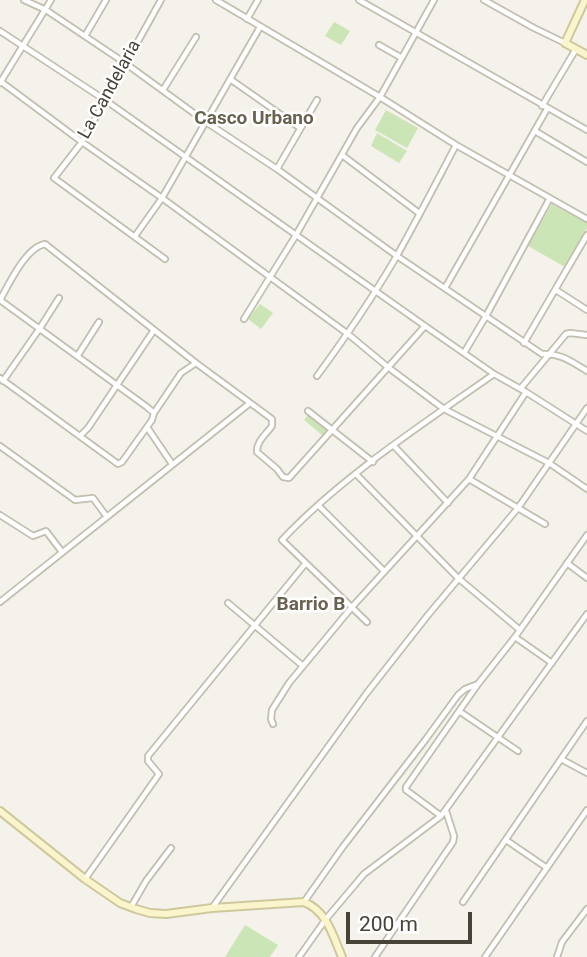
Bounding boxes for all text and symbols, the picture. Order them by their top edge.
street label: La Candelaria [74,37,146,143]
district label: Casco Urbano [194,108,314,130]
district label: Barrio B [277,594,345,616]
scale bar [349,898,475,942]
text: 200 m [359,912,418,936]

